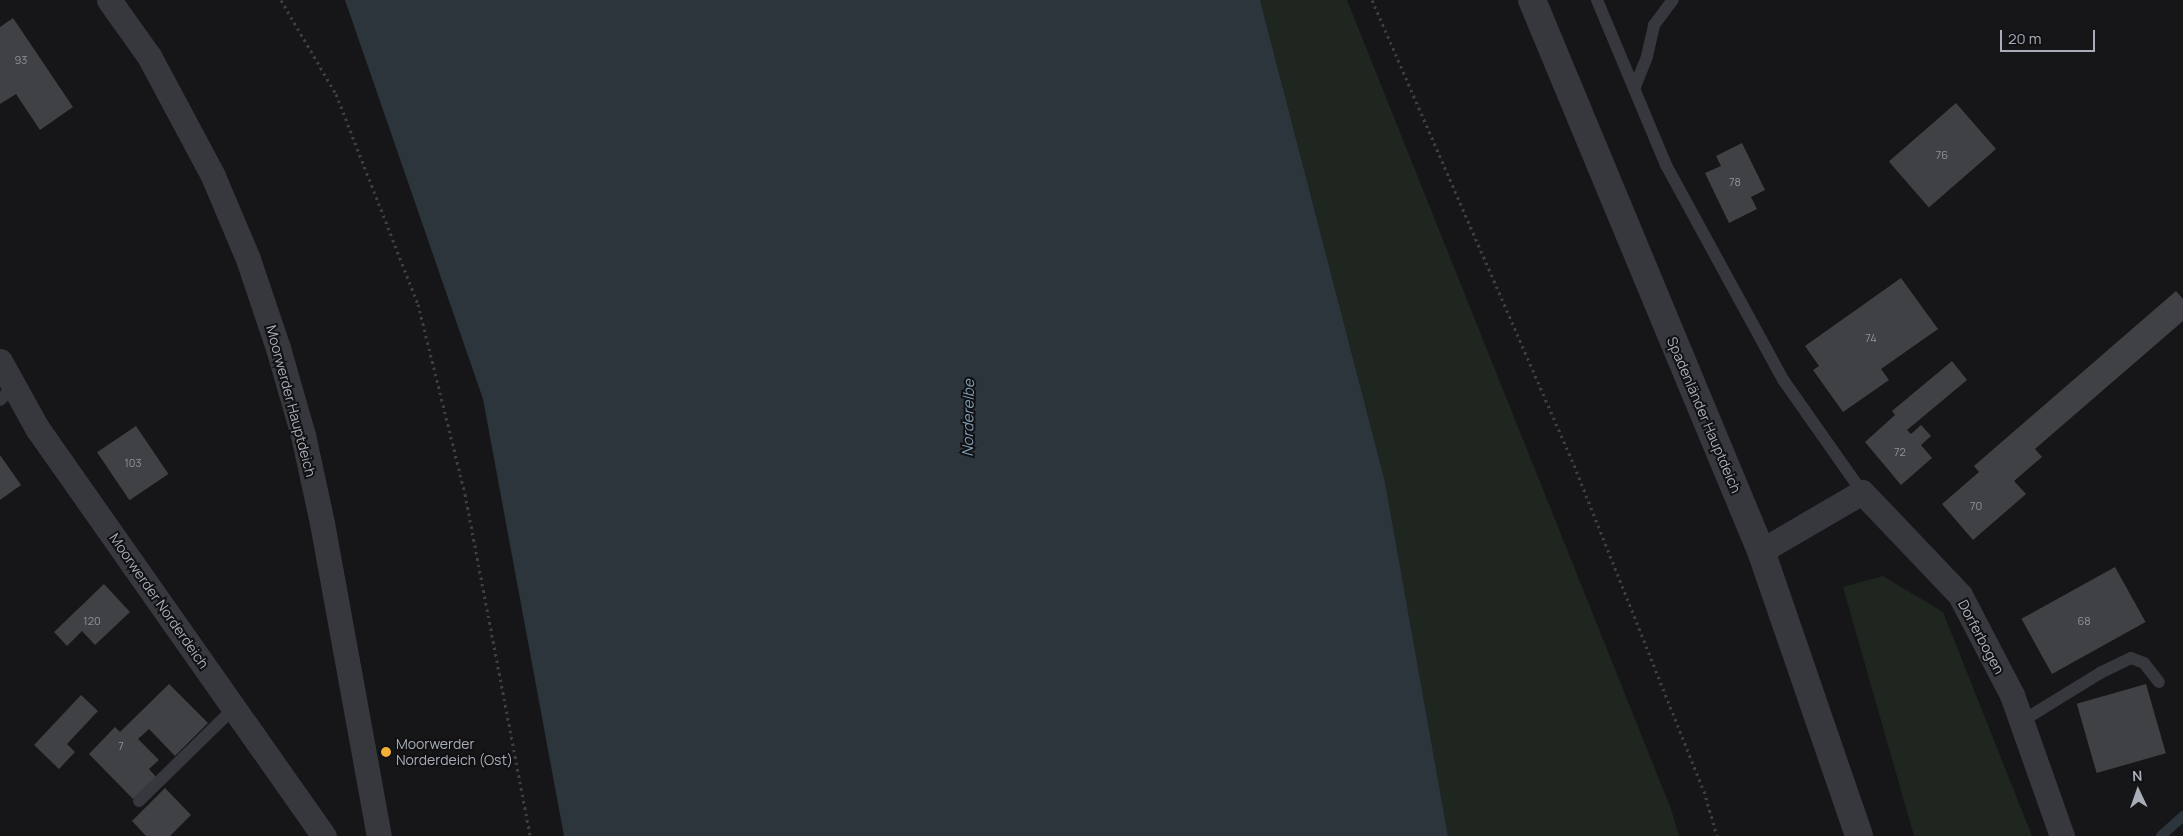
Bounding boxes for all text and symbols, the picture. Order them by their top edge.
scale bar [2003,20,2098,52]
text: 20 m [2008,28,2041,49]
house number: 93 [15,53,27,67]
house number: 76 [1936,148,1948,162]
house number: 78 [1729,175,1741,189]
street label: Moorwerder Hauptdeich [263,323,319,479]
house number: 74 [1865,331,1877,345]
street label: Spadenländer Hauptdeich [1663,334,1745,496]
water label: Norderelbe [958,379,978,457]
house number: 72 [1894,445,1906,459]
house number: 103 [124,456,142,470]
house number: 70 [1970,499,1982,513]
street label: Moorwerder Norderdeich [106,530,212,672]
street label: Dorferbogen [1954,597,2008,677]
house number: 120 [83,614,101,628]
house number: 68 [2077,614,2091,628]
place label: Moorwerder Norderdeich (Ost) [396,736,513,769]
house number: 7 [118,739,124,753]
marker: Moorwerder Norderdeich (Ost) [380,746,392,758]
north arrow [2113,766,2163,816]
text: N [2132,766,2143,785]

